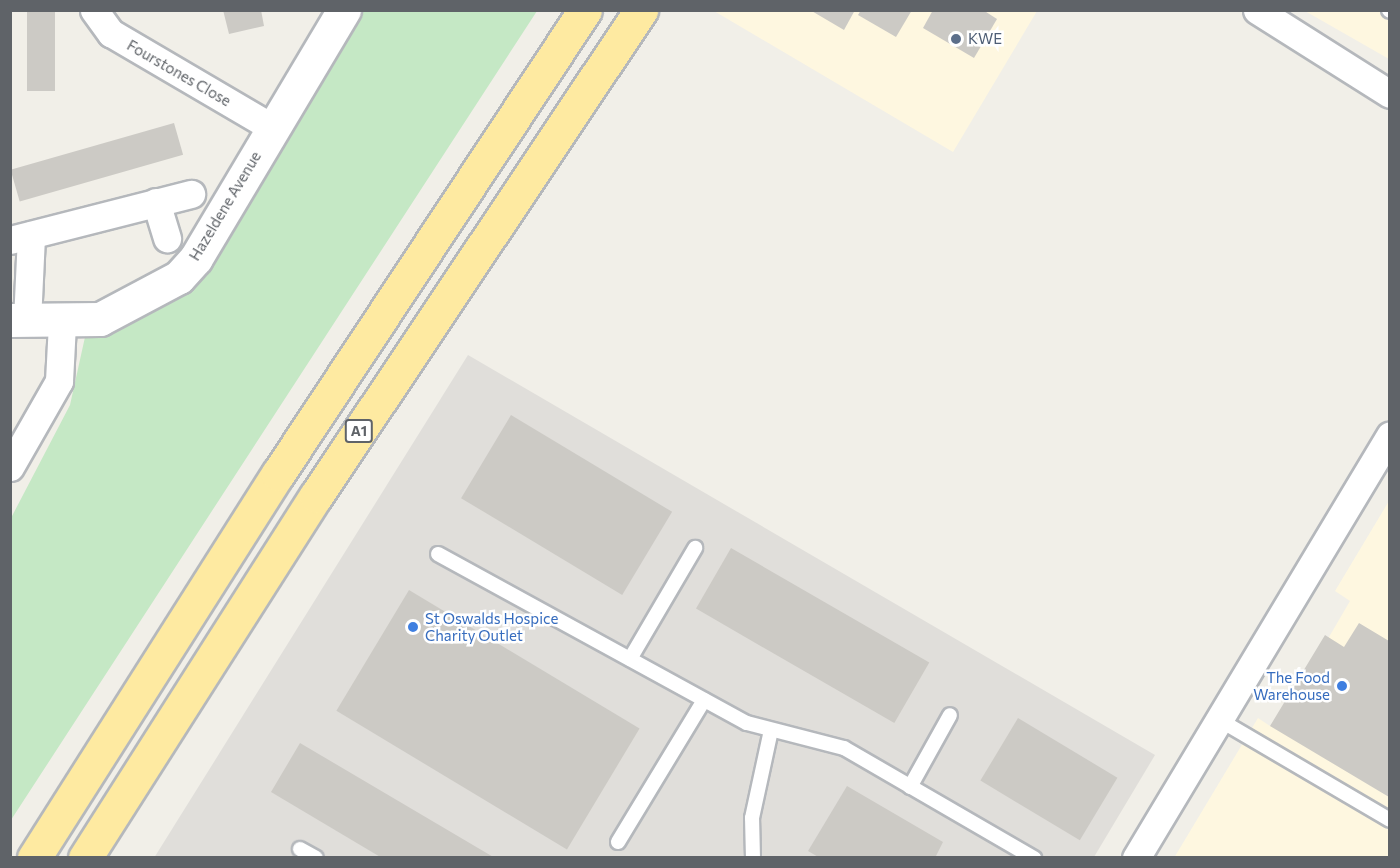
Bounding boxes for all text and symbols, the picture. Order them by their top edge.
place label: KWE [968,30,1002,48]
marker: KWE [949,32,963,46]
street label: Fourstones Close [124,36,234,110]
street label: Hazeldene Avenue [185,148,265,264]
road number: A1 [344,420,374,442]
place label: St Oswalds Hospice Charity Outlet [425,609,558,644]
marker: St Oswalds Hospice Charity Outlet [406,620,420,634]
place label: The Food Warehouse [1253,668,1330,703]
marker: The Food Warehouse [1335,679,1349,693]

